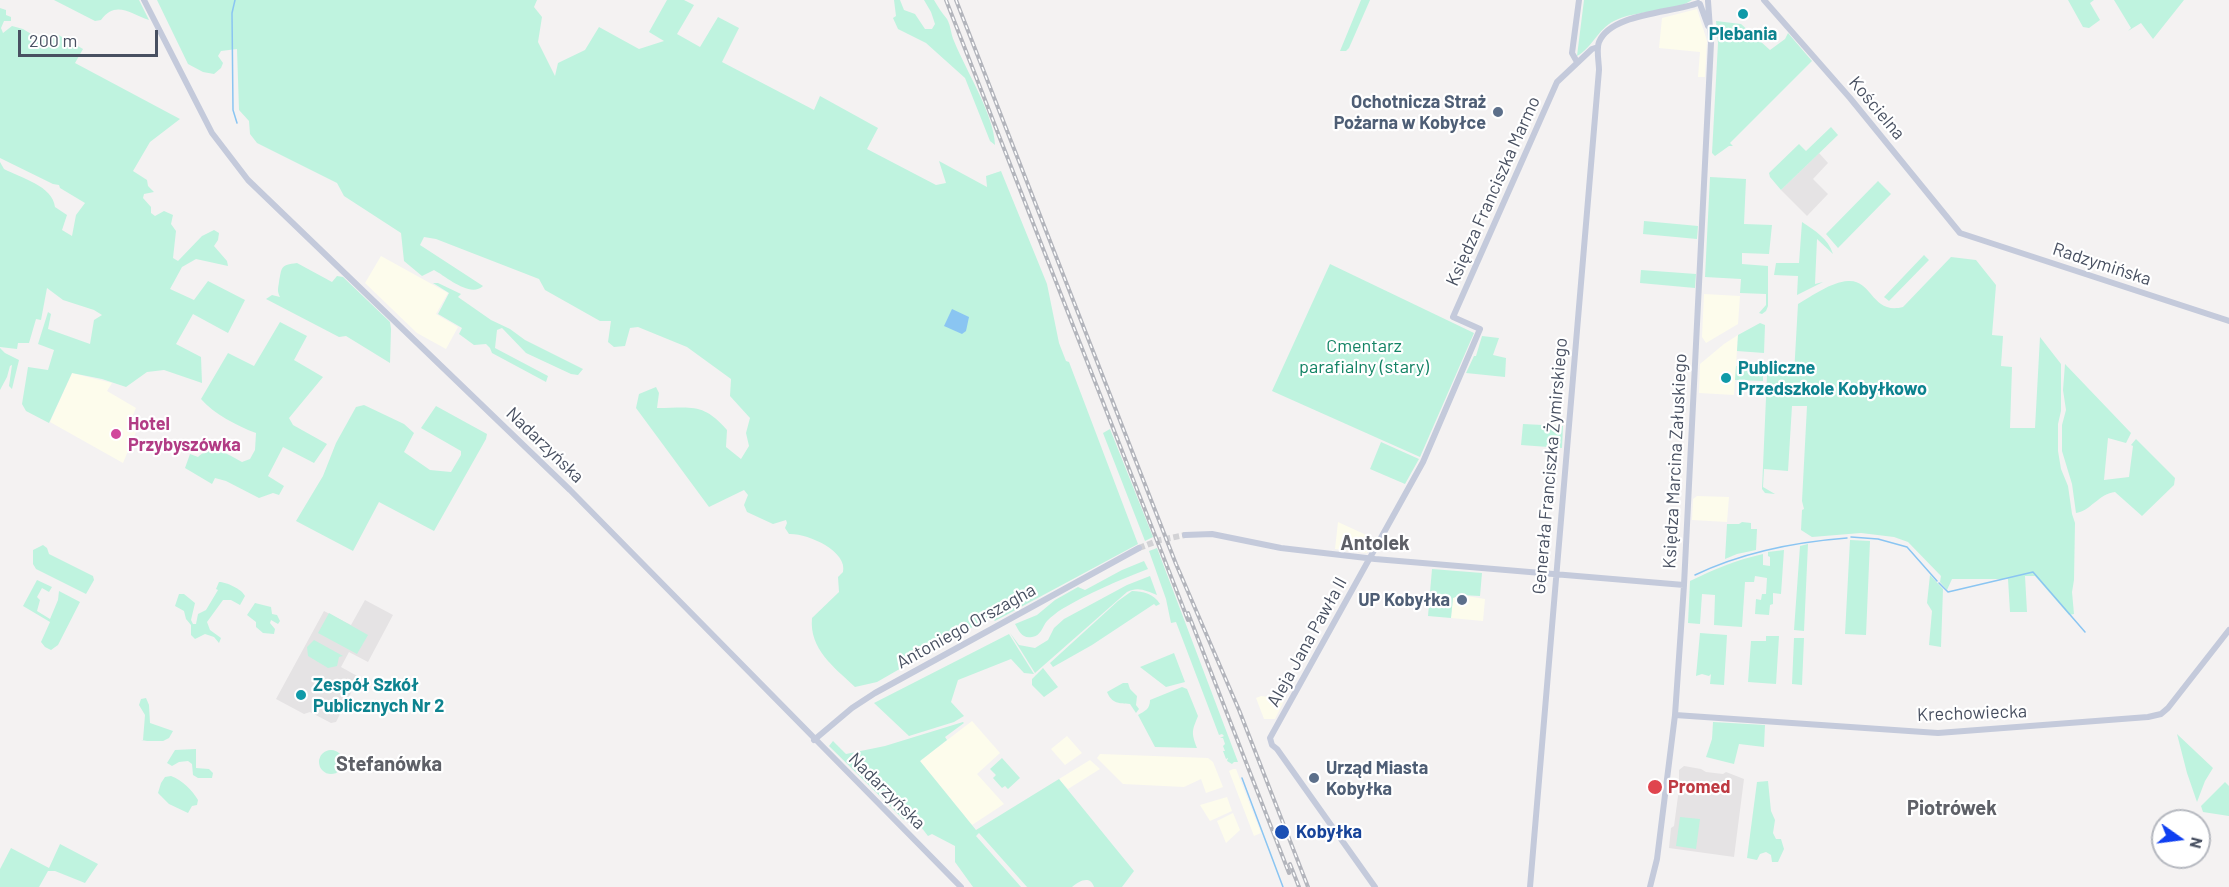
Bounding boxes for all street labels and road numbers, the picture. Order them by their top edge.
street label: Kościelna [1844,72,1910,144]
street label: Księdza Franciszka Marmo [1441,93,1545,289]
street label: Radzymińska [2050,238,2154,290]
street label: Generała Franciszka Żymirskiego [1528,337,1572,595]
street label: Księdza Marcina Załuskiego [1659,353,1691,569]
street label: Nadarzyńska [502,403,588,487]
street label: Aleja Jana Pawła II [1262,573,1352,711]
street label: Antoniego Orszagha [893,579,1039,673]
street label: Krechowiecka [1917,700,2027,726]
street label: Nadarzyńska [844,748,930,834]

